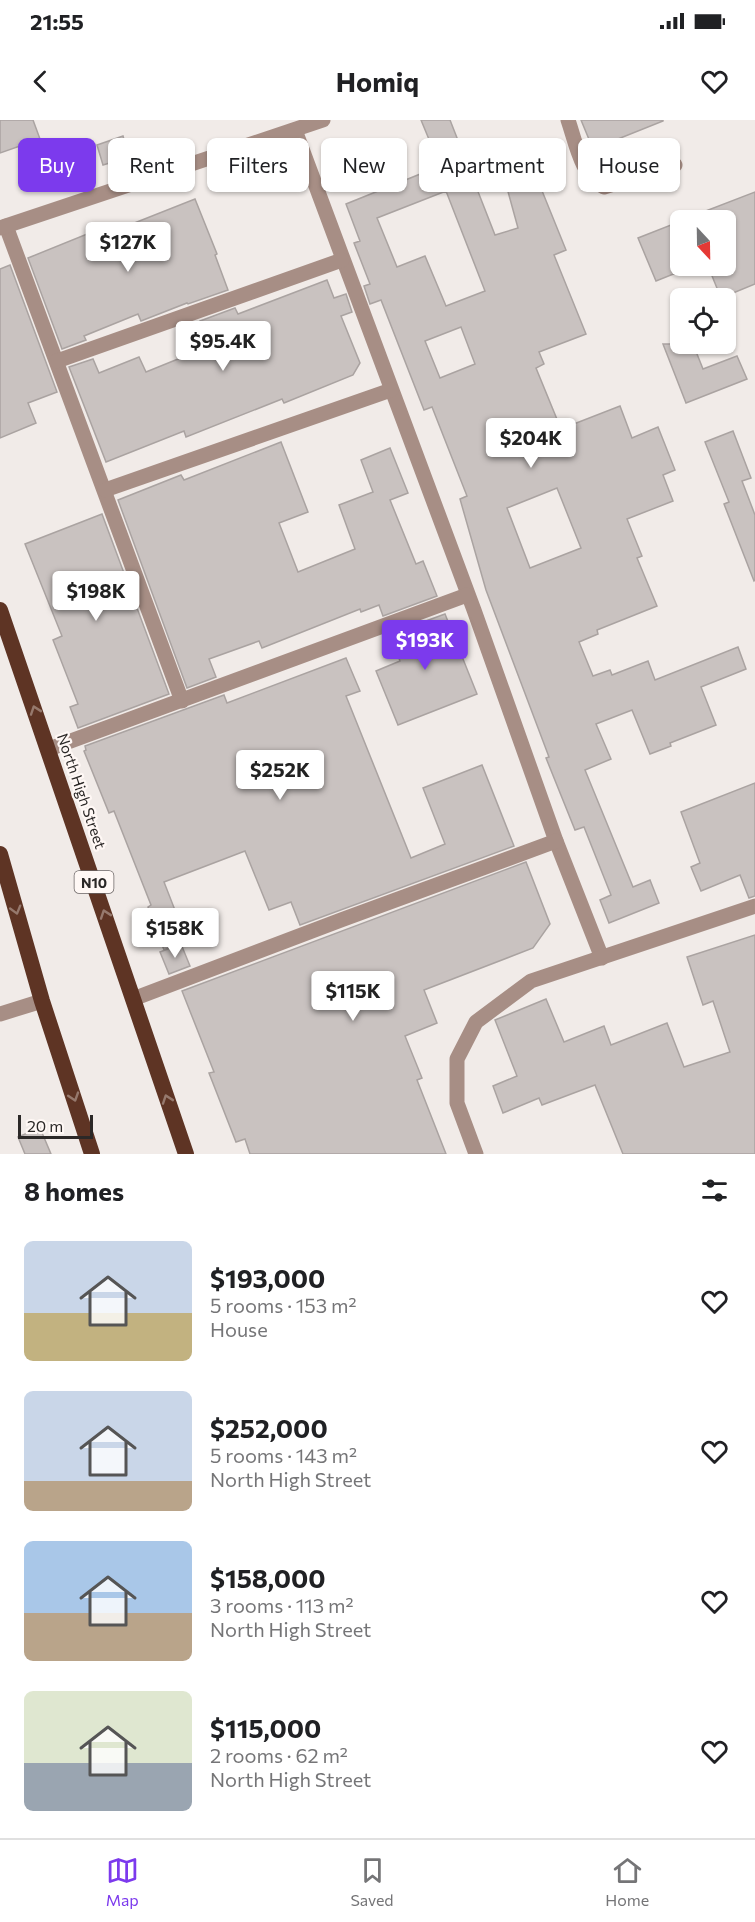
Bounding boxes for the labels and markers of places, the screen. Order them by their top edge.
pin: $127K [86,222,170,273]
pin: $95.4K [174,321,272,372]
pin: $204K [489,418,573,469]
pin: $198K [54,571,138,622]
pin: $193K [383,620,467,671]
pin: $252K [238,750,322,801]
pin: $158K [133,908,217,959]
pin: $115K [311,971,395,1022]

